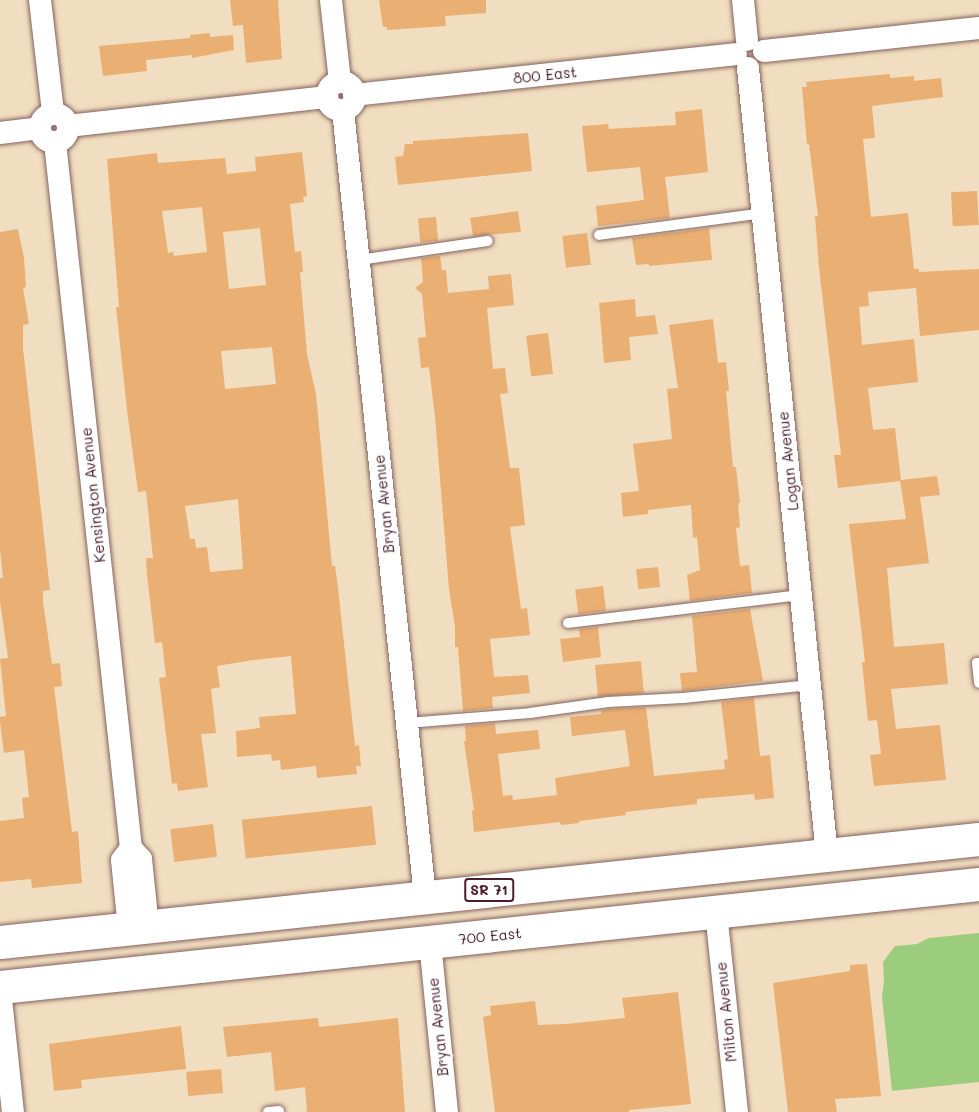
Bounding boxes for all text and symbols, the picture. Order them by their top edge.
street label: 800 East [512,63,578,87]
street label: Logan Avenue [774,410,802,512]
street label: Kensington Avenue [77,426,109,564]
street label: Bryan Avenue [370,454,398,554]
road number: SR 71 [464,879,514,901]
street label: 700 East [457,924,523,948]
street label: Milton Avenue [712,961,740,1063]
street label: Bryan Avenue [424,977,452,1077]

